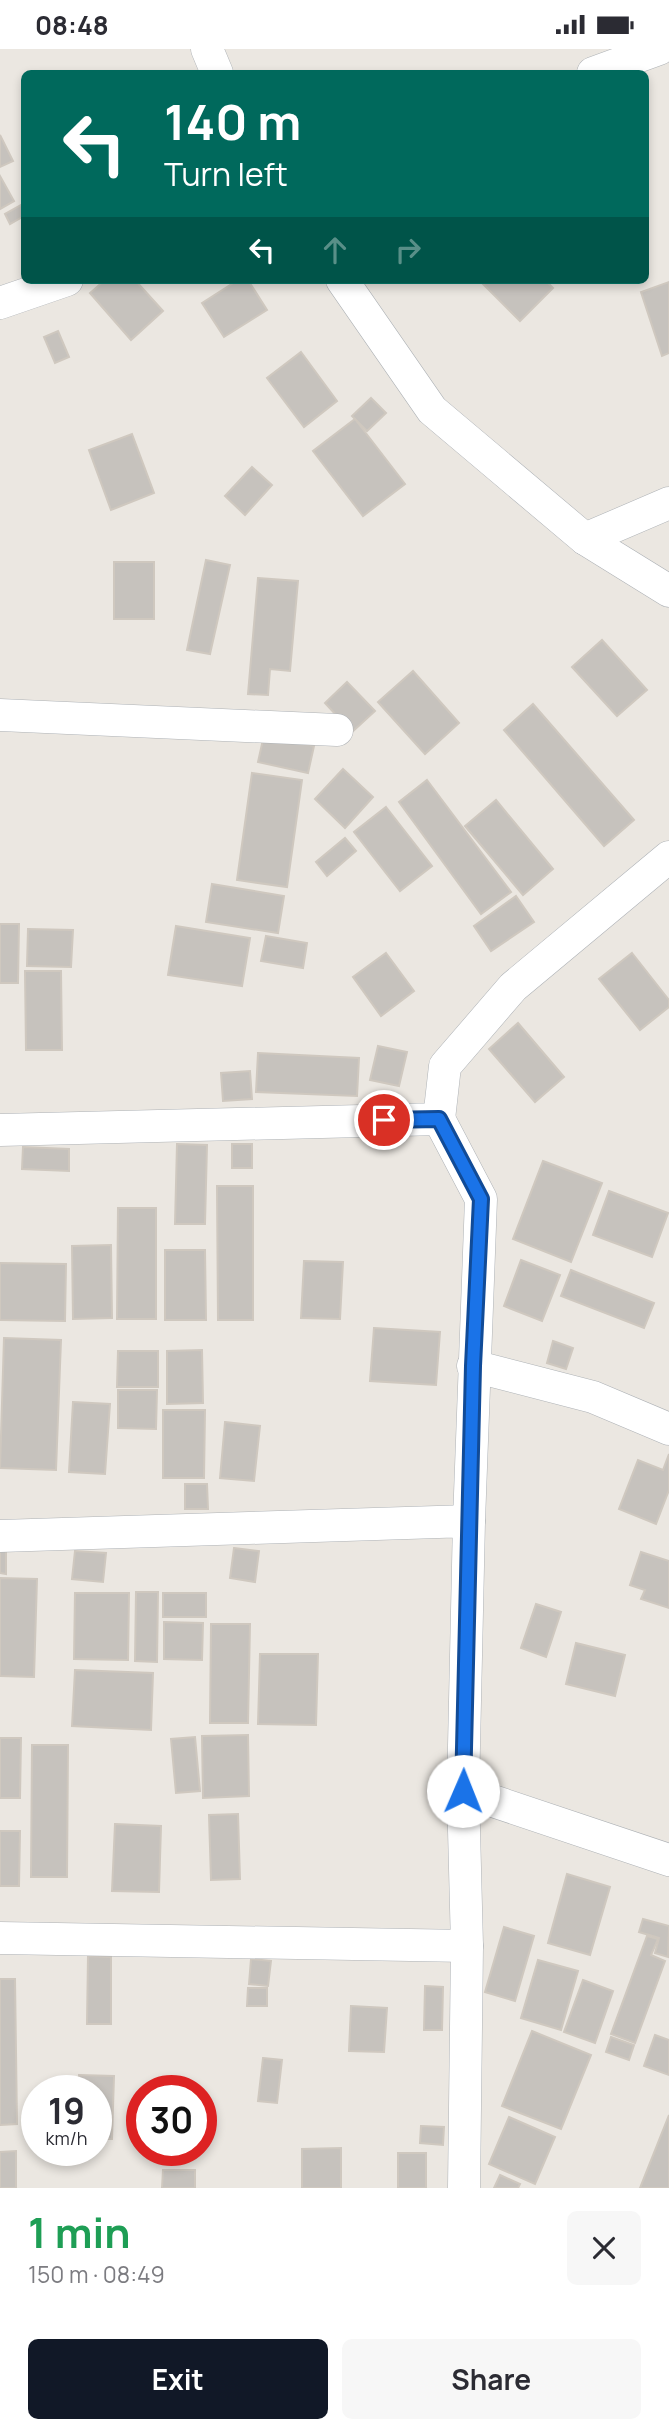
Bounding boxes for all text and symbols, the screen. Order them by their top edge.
text: 08:48 [35,7,109,43]
text: 140 m [164,88,301,155]
icon: left [49,98,140,189]
text: Turn left [164,152,288,196]
icon: left [243,231,281,269]
icon: ahead [316,231,354,269]
icon: right [389,231,427,269]
pin [354,1090,414,1150]
icon: arrive [365,1101,403,1139]
position arrow [426,1754,500,1828]
speed limit sign: 30 [126,2075,217,2166]
text: 19 [48,2087,85,2135]
text: km/h [46,2126,87,2150]
text: 1 min [28,2203,131,2261]
button: close [567,2211,641,2285]
text: 150 m · 08:49 [28,2258,165,2290]
button: Exit [28,2339,328,2419]
button: Share [342,2339,641,2419]

